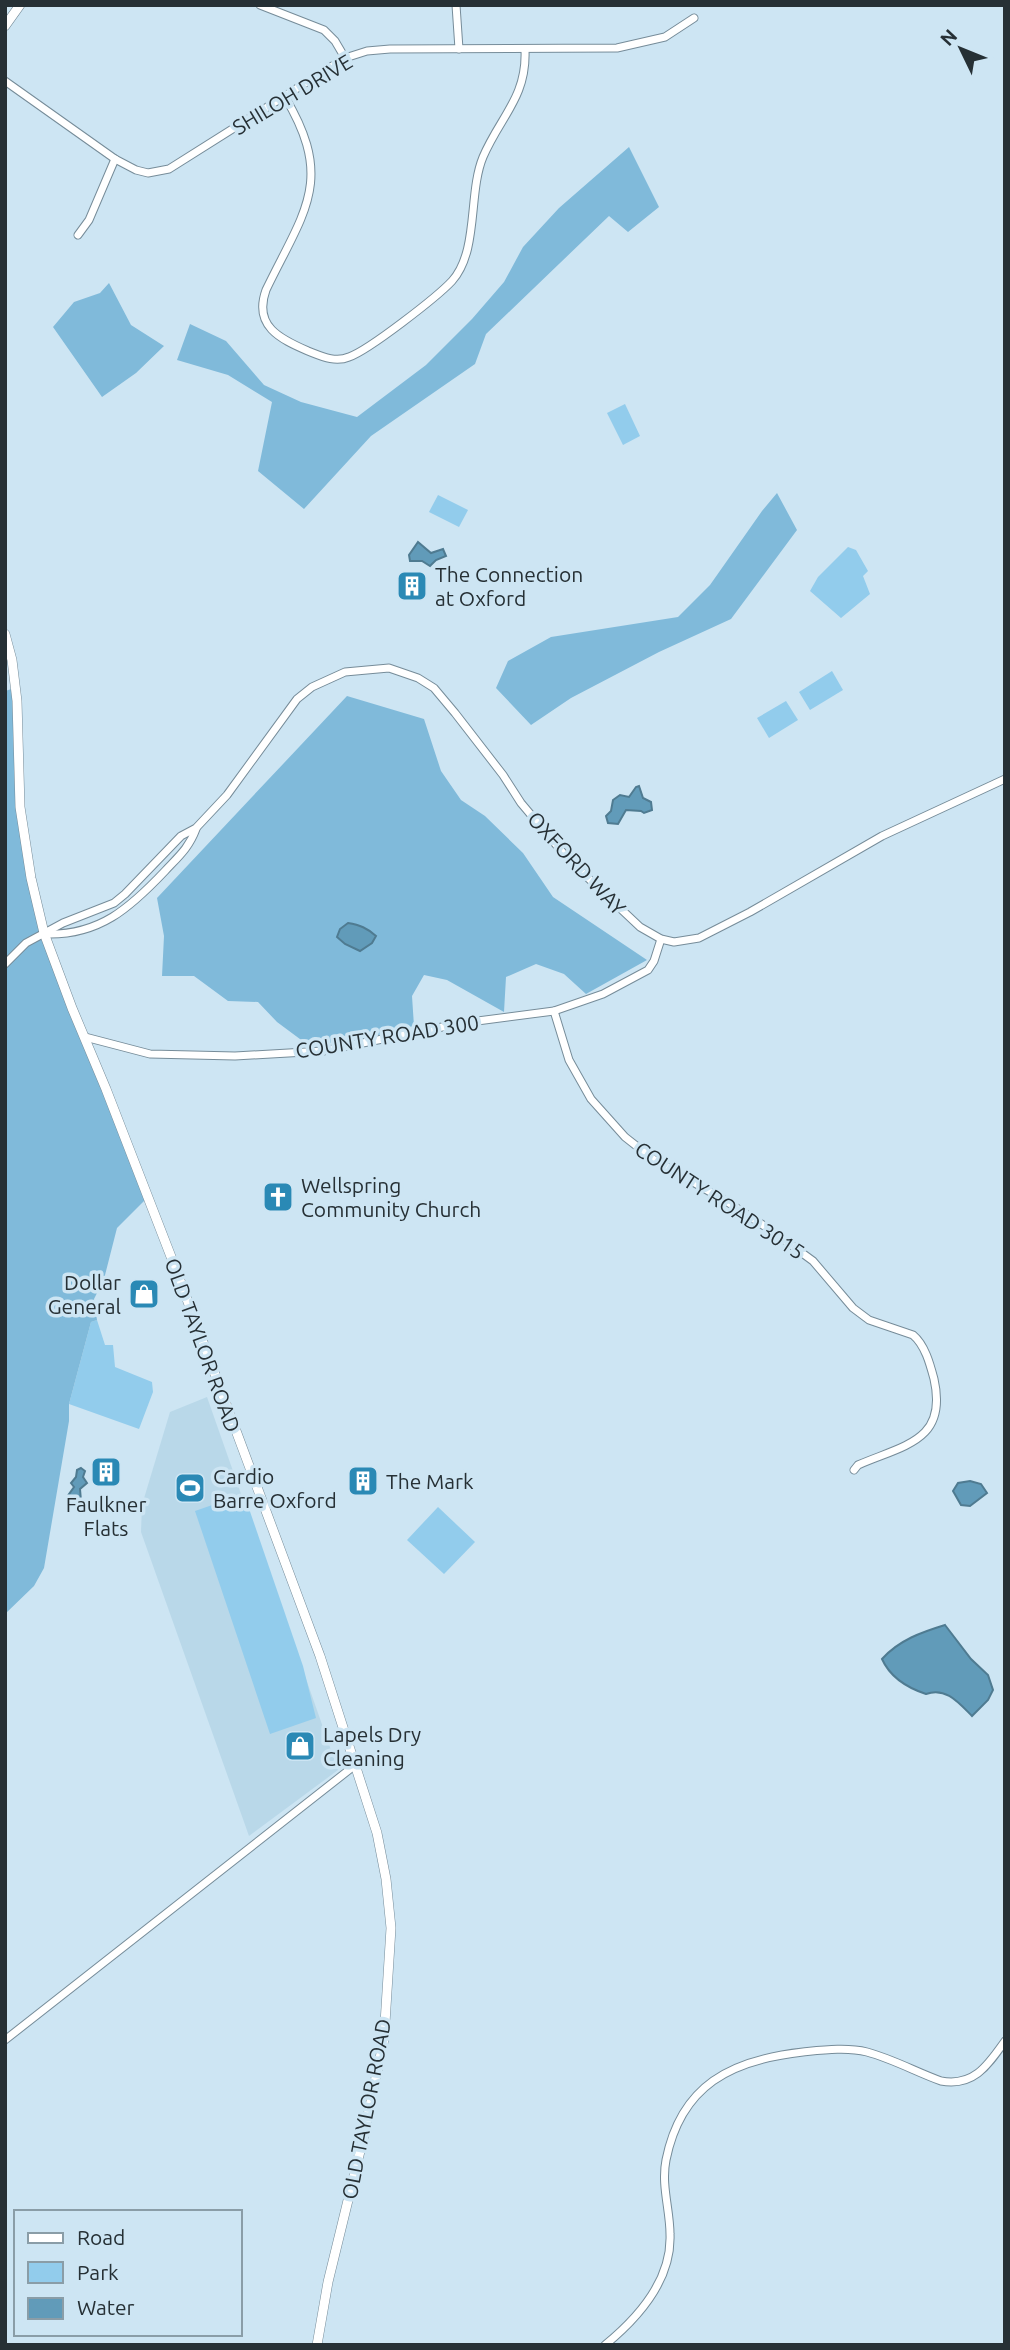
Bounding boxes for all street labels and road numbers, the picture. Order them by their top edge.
street label: SHILOH DRIVE [228,49,356,139]
street label: OXFORD WAY [523,806,631,920]
street label: COUNTY ROAD 300 [294,1010,480,1062]
street label: COUNTY ROAD 3015 [631,1136,809,1264]
street label: OLD TAYLOR ROAD [160,1255,246,1435]
street label: OLD TAYLOR ROAD [337,2017,395,2201]

